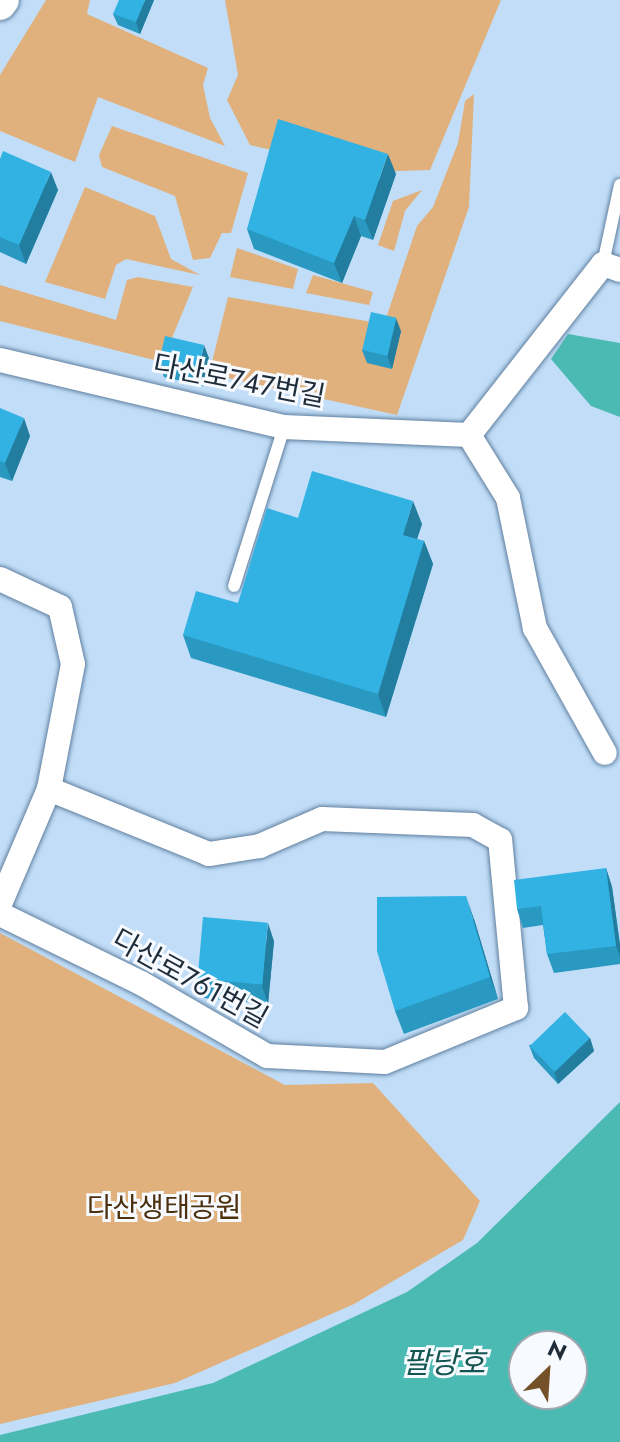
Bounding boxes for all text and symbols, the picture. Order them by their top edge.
street label: 다산로747번길 [150,348,328,414]
street label: 다산로761번길 [107,923,273,1035]
park label: 다산생태공원 [87,1191,241,1225]
north arrow [508,1330,588,1410]
text: N [543,1332,572,1368]
water label: 팔당호 [403,1345,485,1381]

